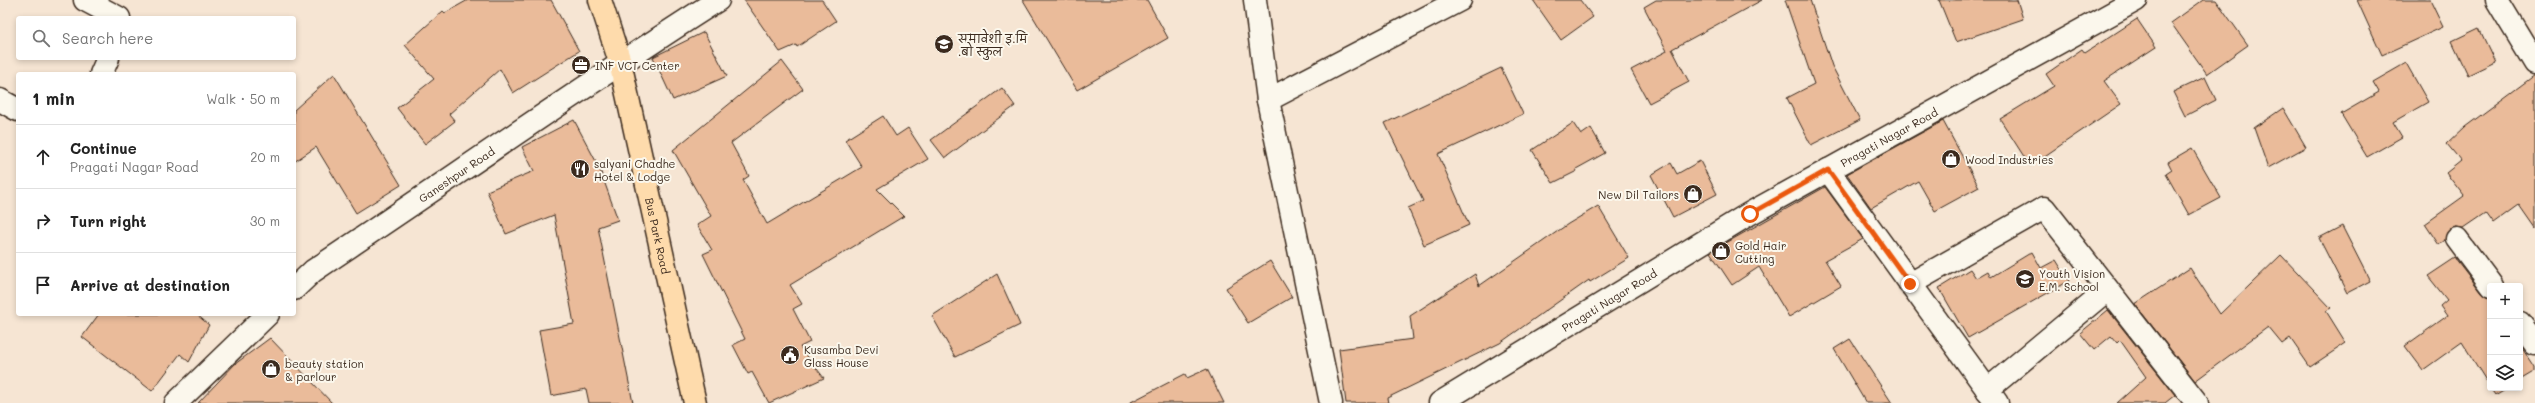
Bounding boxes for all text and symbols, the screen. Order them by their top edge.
search box [16,16,296,60]
icon: search [30,27,52,49]
text: Search here [62,28,153,48]
place label: समावेशी इ.मि .बाे स्कुल [957,28,1028,60]
school or university icon: समावेशी इ.मि .बाे स्कुल [933,33,955,55]
office icon: INF VCT Center [570,54,592,76]
place label: INF VCT Center [595,58,680,73]
text: 1 min [32,87,75,109]
text: Walk · 50 m [206,90,280,107]
street label: Pragati Nagar Road [1838,104,1940,170]
text: Continue [70,138,137,158]
street label: Ganeshpur Road [415,143,497,205]
icon: ahead [32,146,54,168]
text: 20 m [250,148,280,165]
shop icon: Wood Industries [1940,148,1962,170]
place label: Wood Industries [1965,152,2053,167]
place label: salyani Chadhe Hotel & Lodge [594,156,676,184]
text: Pragati Nagar Road [70,158,198,175]
restaurant icon: salyani Chadhe Hotel & Lodge [569,158,591,180]
shop icon: New Dil Tailors [1682,183,1704,205]
place label: New Dil Tailors [1598,187,1679,202]
street label: Bus Park Road [643,196,674,275]
route start [1741,205,1759,223]
icon: right [32,210,54,232]
text: Turn right [70,211,147,231]
text: 30 m [250,212,280,229]
place label: Gold Hair Cutting [1735,238,1787,266]
shop icon: Gold Hair Cutting [1710,240,1732,262]
street label: Pragati Nagar Road [1559,265,1659,334]
place label: Youth Vision E.M. School [2039,266,2105,294]
school or university icon: Youth Vision E.M. School [2014,268,2036,290]
icon: arrive [32,274,54,296]
text: Arrive at destination [70,275,230,295]
route end [1901,275,1919,293]
map controls [2487,283,2523,391]
button: + [2487,283,2523,319]
button: − [2487,319,2523,355]
place label: Kusamba Devi Glass House [804,342,879,370]
public building icon: Kusamba Devi Glass House [779,344,801,366]
button: layers [2487,355,2523,391]
place label: beauty station & parlour [285,356,364,384]
shop icon: beauty station & parlour [260,358,282,380]

